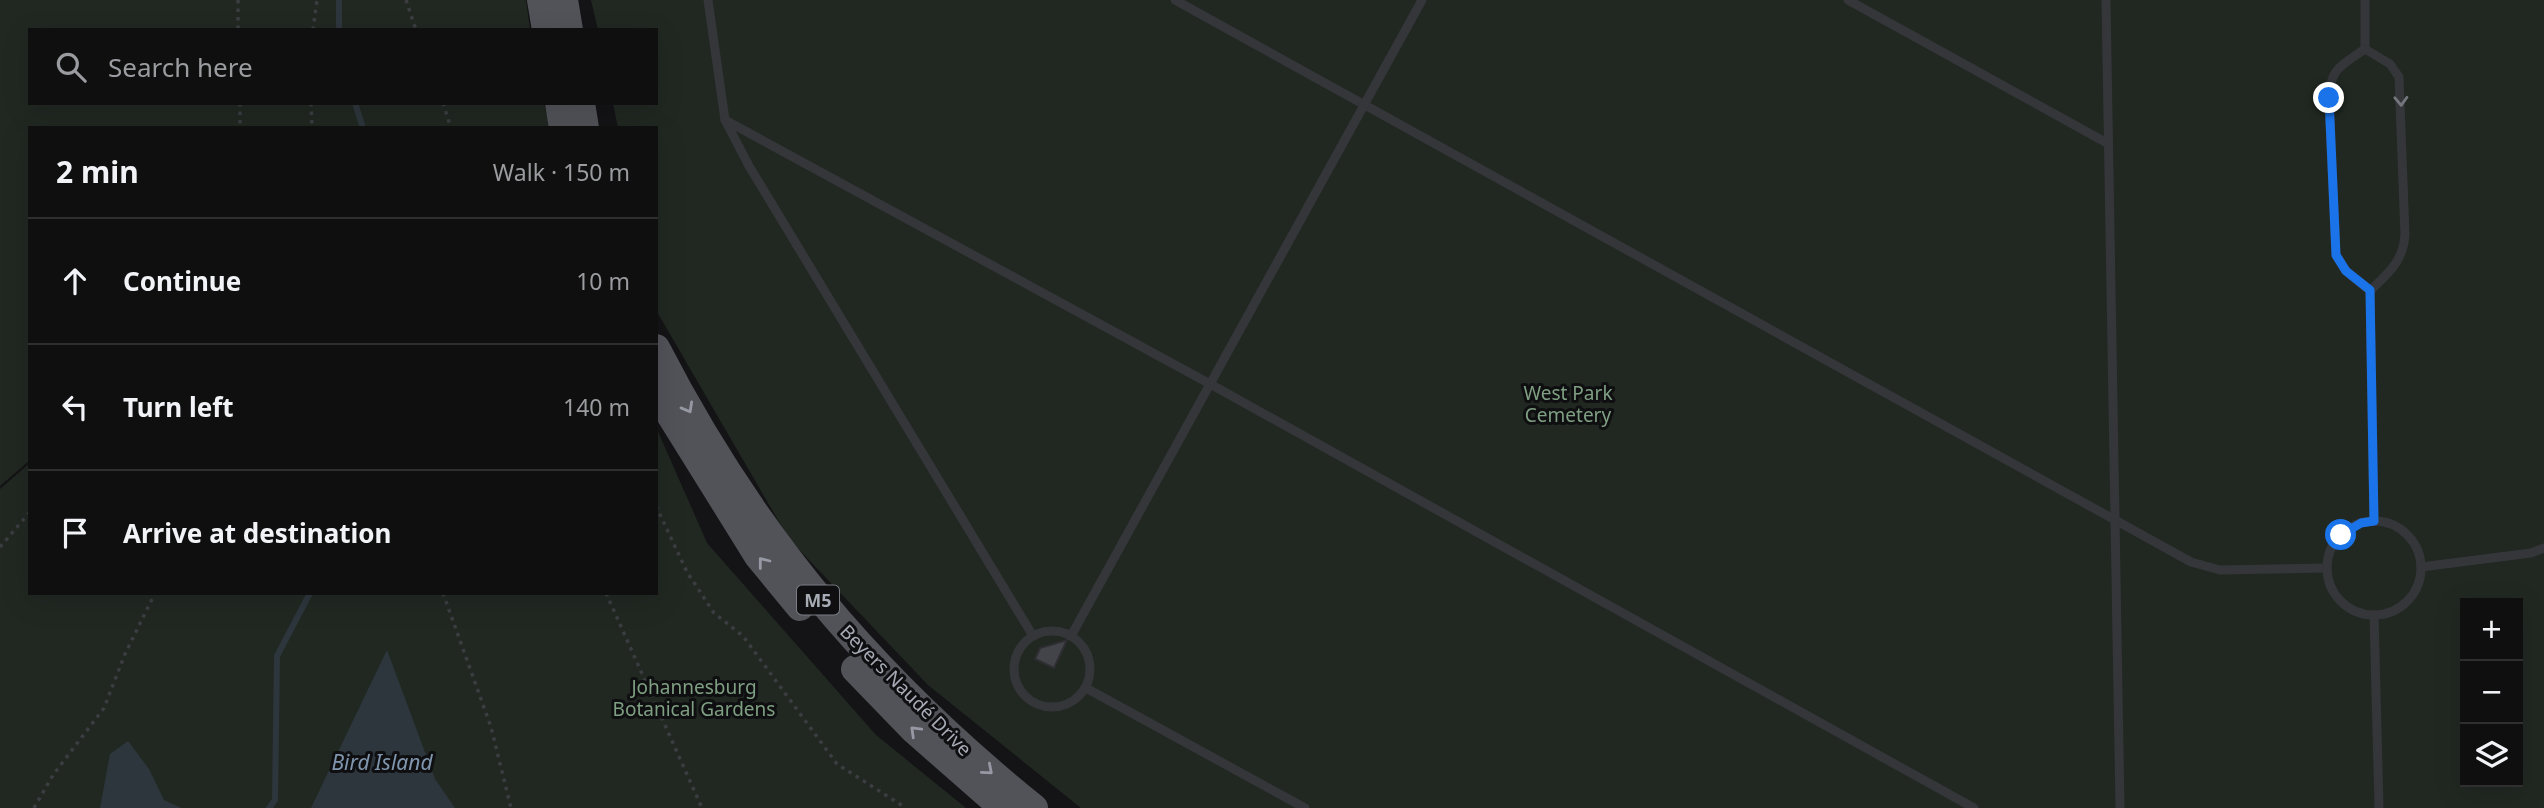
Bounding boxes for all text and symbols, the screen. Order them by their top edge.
search box [28,28,658,105]
icon: search [52,48,90,86]
text: Search here [108,49,253,85]
route end [2313,82,2344,113]
one-way arrow [2393,95,2408,106]
text: 2 min [56,151,139,192]
text: Walk · 150 m [493,156,630,188]
icon: ahead [56,262,94,300]
text: Continue [123,263,241,299]
text: 10 m [576,265,630,297]
park label: West Park Cemetery [1523,380,1613,428]
icon: left [56,388,94,426]
text: Turn left [123,389,234,425]
text: 140 m [563,391,630,423]
one-way arrow [680,401,693,413]
icon: arrive [56,514,94,552]
text: Arrive at destination [123,515,392,551]
route start [2325,519,2356,550]
one-way arrow [759,557,772,569]
road number: M5 [797,586,839,614]
map controls [2460,598,2523,787]
button: + [2460,598,2523,661]
street label: Beyers Naudé Drive [835,619,977,761]
button: − [2460,661,2523,724]
park label: Johannesburg Botanical Gardens [613,674,775,722]
button: layers [2460,724,2523,787]
one-way arrow [911,726,924,739]
water label: Bird Island [331,748,433,776]
one-way arrow [980,762,993,774]

